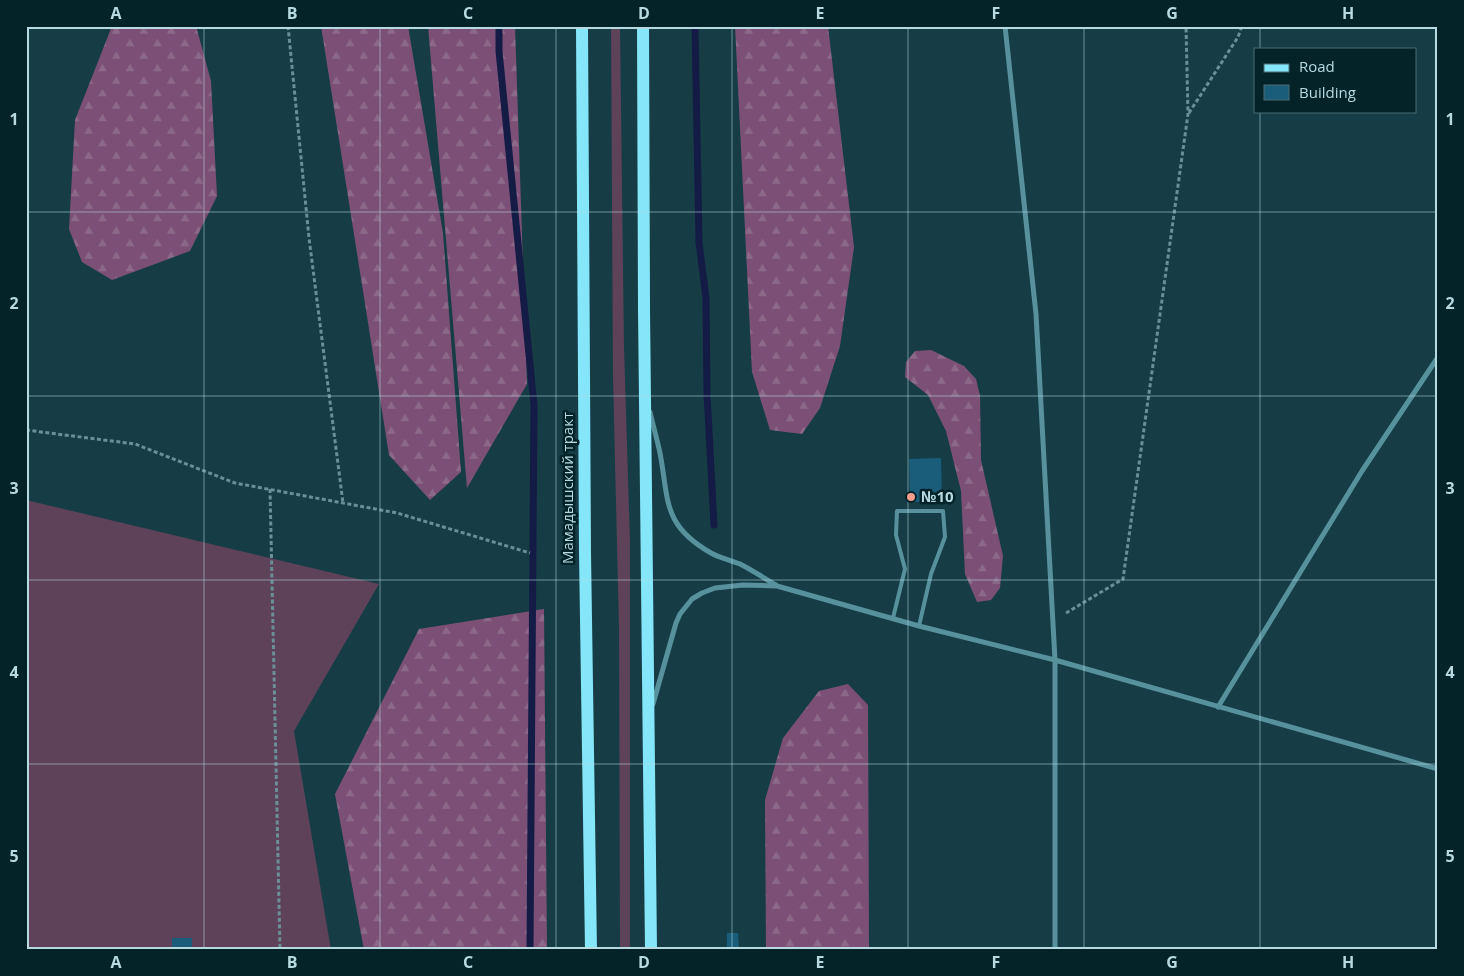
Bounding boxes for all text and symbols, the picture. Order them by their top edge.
text: A [110,2,122,24]
text: B [287,2,297,24]
text: C [463,2,473,24]
text: D [638,2,650,24]
text: E [816,2,825,24]
text: F [992,2,1000,24]
text: G [1166,2,1178,24]
text: H [1342,2,1354,24]
legend [1254,48,1416,112]
text: Road [1299,56,1335,76]
text: Building [1299,82,1356,102]
text: 1 [9,108,19,130]
text: 1 [1445,108,1455,130]
text: 2 [9,292,19,314]
text: 2 [1445,292,1455,314]
street label: Мамадышский тракт [557,412,577,564]
text: 3 [9,477,19,499]
text: 3 [1445,477,1455,499]
place label: №10 [921,486,954,506]
marker: №10 [905,491,917,503]
text: 4 [9,661,19,683]
text: 4 [1445,661,1455,683]
text: 5 [9,845,19,867]
text: 5 [1445,845,1455,867]
text: A [110,951,122,973]
text: B [287,951,297,973]
text: C [463,951,473,973]
text: D [638,951,650,973]
text: E [816,951,825,973]
text: F [992,951,1000,973]
text: G [1166,951,1178,973]
text: H [1342,951,1354,973]

